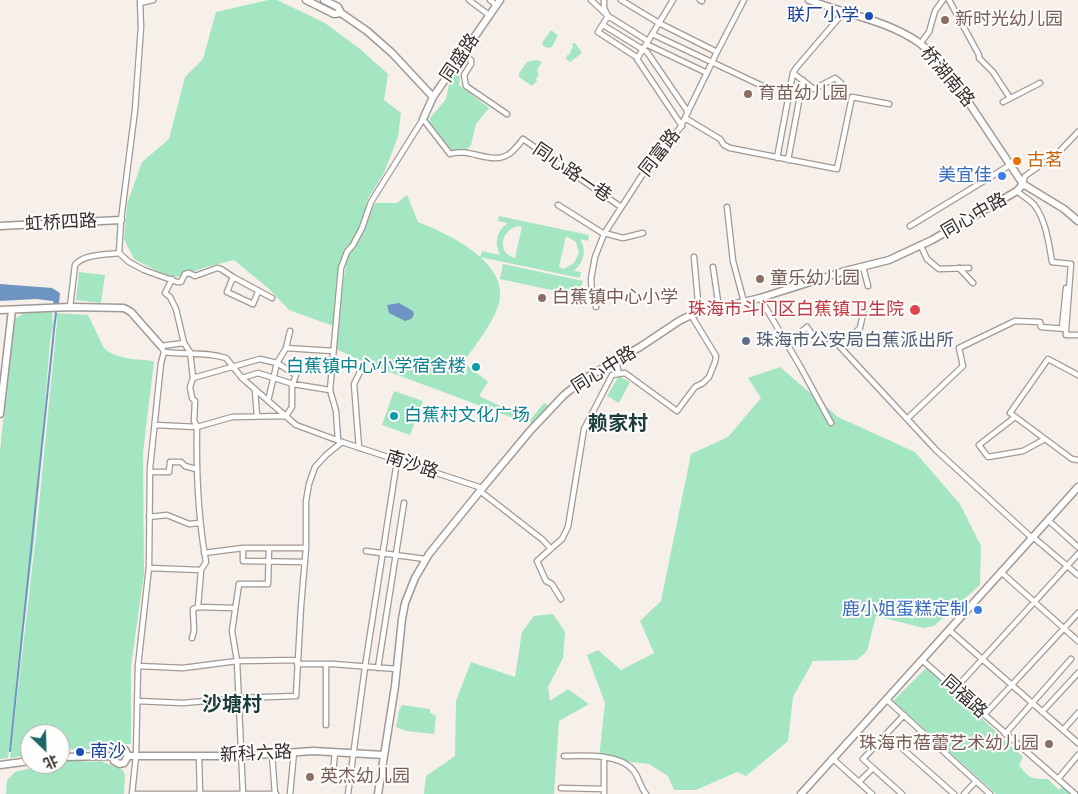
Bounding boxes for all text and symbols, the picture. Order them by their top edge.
place label: 联厂小学 [787,5,859,27]
place label: 新时光幼儿园 [955,9,1063,31]
marker: 联厂小学 [863,10,875,22]
marker: 新时光幼儿园 [939,14,951,26]
street label: 同盛路 [436,30,484,86]
street label: 桥湖南路 [916,42,978,112]
place label: 育苗幼儿园 [758,83,848,105]
marker: 育苗幼儿园 [742,88,754,100]
street label: 同富路 [635,125,685,181]
street label: 同心路一巷 [529,139,615,207]
place label: 古茗 [1027,150,1063,172]
marker: 古茗 [1011,155,1023,167]
place label: 美宜佳 [938,165,992,187]
marker: 美宜佳 [996,170,1008,182]
street label: 同心中路 [937,189,1011,243]
street label: 虹桥四路 [24,210,98,236]
place label: 童乐幼儿园 [770,268,860,290]
marker: 童乐幼儿园 [754,273,766,285]
place label: 白蕉镇中心小学 [552,287,678,309]
marker: 白蕉镇中心小学 [536,292,548,304]
place label: 珠海市斗门区白蕉镇卫生院 [688,299,904,321]
marker: 珠海市斗门区白蕉镇卫生院 [908,303,922,317]
place label: 珠海市公安局白蕉派出所 [756,330,954,352]
marker: 珠海市公安局白蕉派出所 [740,335,752,347]
street label: 同心中路 [568,342,640,398]
place label: 白蕉镇中心小学宿舍楼 [286,356,466,378]
marker: 白蕉镇中心小学宿舍楼 [470,361,482,373]
place label: 白蕉村文化广场 [404,405,530,427]
marker: 白蕉村文化广场 [388,410,400,422]
district label: 赖家村 [588,412,648,436]
street label: 南沙路 [383,446,441,484]
place label: 鹿小姐蛋糕定制 [842,599,968,621]
marker: 鹿小姐蛋糕定制 [972,604,984,616]
street label: 同福路 [937,671,991,723]
district label: 沙塘村 [202,693,262,717]
north arrow [20,724,70,774]
place label: 珠海市蓓蕾艺术幼儿园 [859,733,1039,755]
marker: 珠海市蓓蕾艺术幼儿园 [1043,738,1055,750]
place label: 南沙 [90,741,126,763]
street label: 新科六路 [219,741,293,767]
marker: 南沙 [74,746,86,758]
text: 北 [41,751,61,773]
place label: 英杰幼儿园 [320,766,410,788]
marker: 英杰幼儿园 [304,771,316,783]

